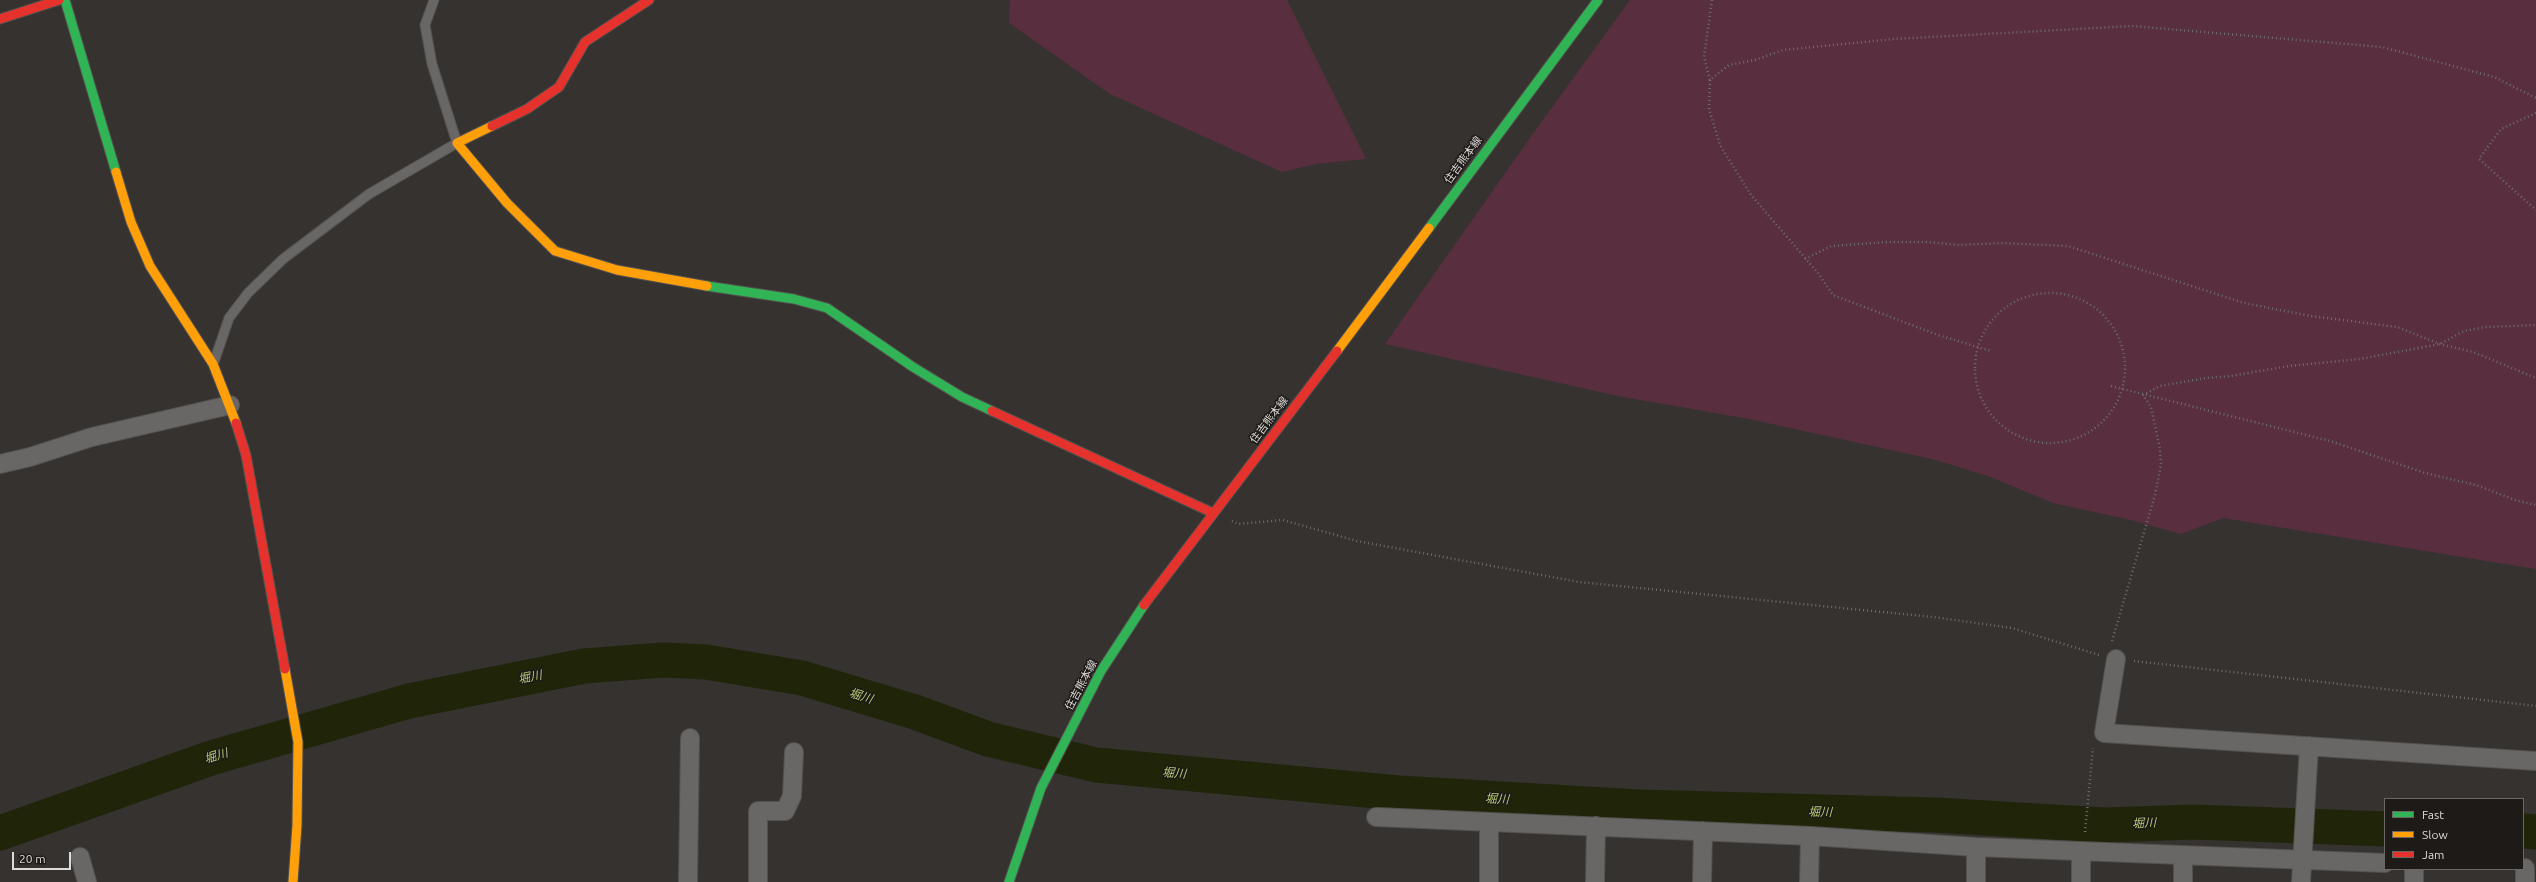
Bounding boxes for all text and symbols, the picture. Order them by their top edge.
street label: 住吉熊本線 [1441,134,1485,186]
street label: 住吉熊本線 [1247,394,1291,446]
street label: 住吉熊本線 [1062,658,1100,712]
water label: 堀川 [517,668,543,686]
water label: 堀川 [847,686,875,706]
water label: 堀川 [202,746,230,766]
water label: 堀川 [1161,765,1187,781]
water label: 堀川 [1485,791,1509,807]
legend [2384,798,2524,870]
water label: 堀川 [1808,805,1832,819]
text: Fast [2422,808,2444,821]
water label: 堀川 [2132,815,2156,831]
text: Slow [2422,828,2448,841]
scale bar [14,844,73,870]
text: Jam [2422,848,2444,861]
text: 20 m [19,852,46,865]

